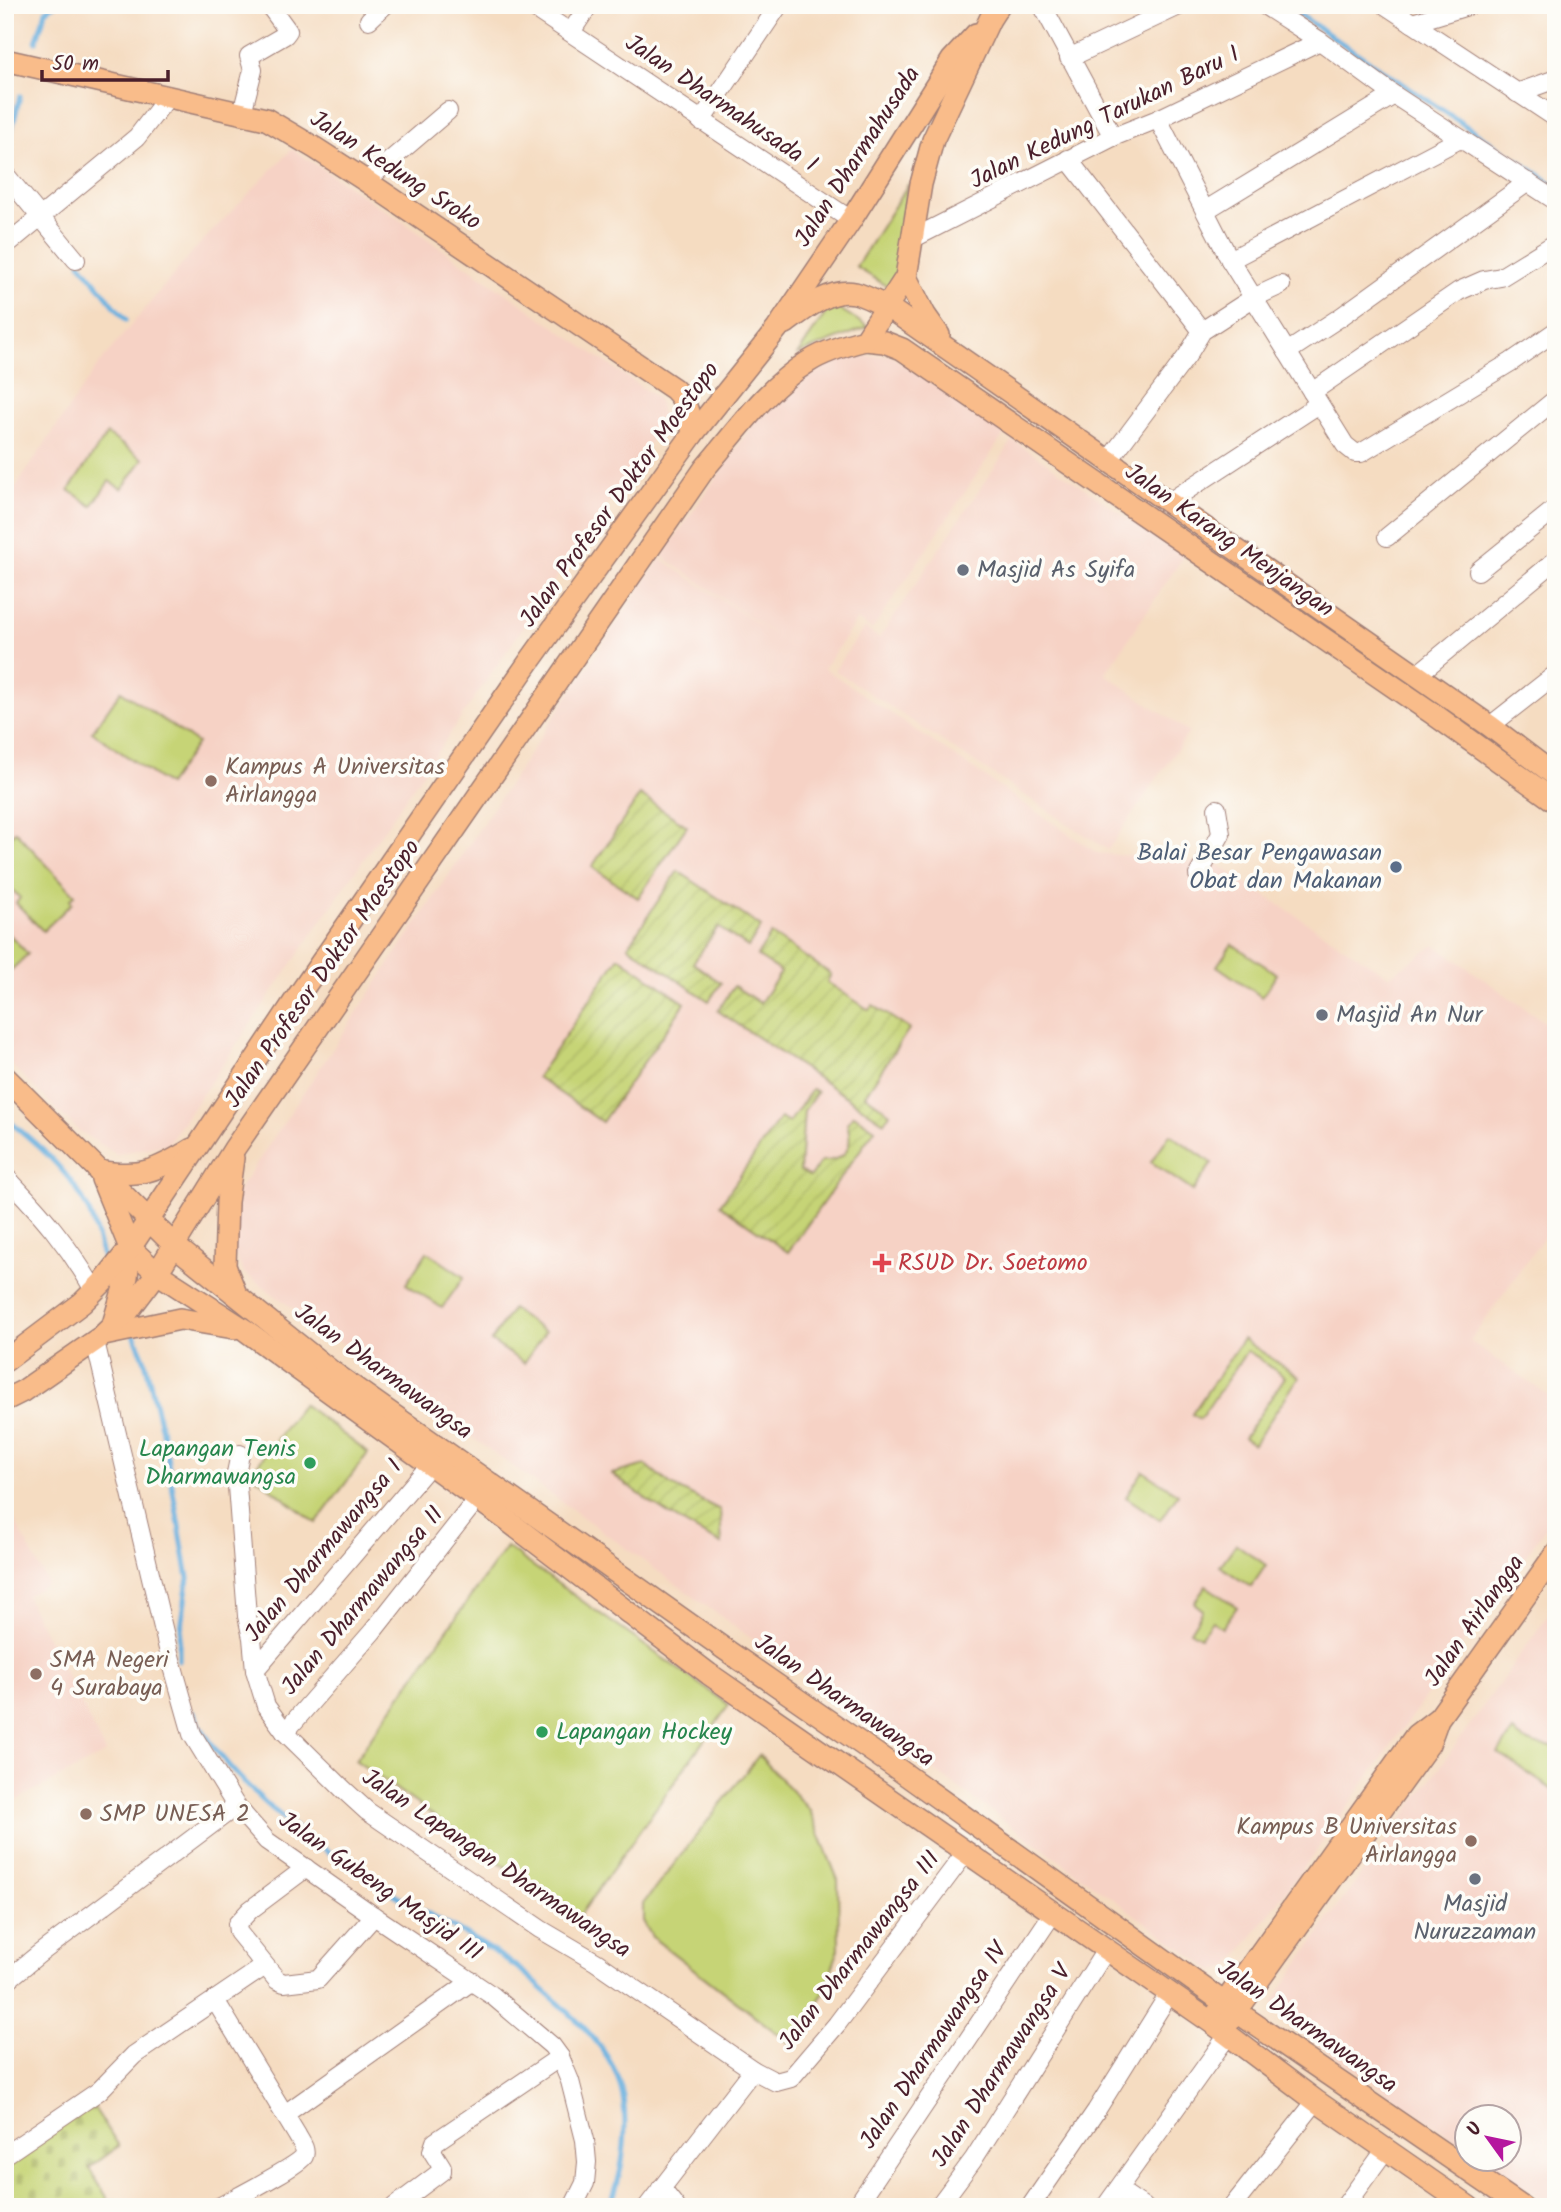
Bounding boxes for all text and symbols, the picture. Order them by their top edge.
street label: Jalan Dharmahusada I [616,25,826,183]
street label: Jalan Kedung Tarukan Baru I [963,36,1247,200]
scale bar [42,38,168,82]
text: 50 m [52,48,99,81]
street label: Jalan Dharmahusada [785,59,931,255]
street label: Jalan Kedung Sroko [301,101,489,241]
street label: Jalan Profesor Doktor Moestopo [510,354,730,636]
street label: Jalan Karang Menjangan [1116,454,1342,628]
place label: Masjid As Syifa [977,551,1135,590]
marker: Masjid As Syifa [955,562,971,578]
place label: Kampus A Universitas Airlangga [225,748,445,815]
marker: Kampus A Universitas Airlangga [203,773,219,789]
street label: Jalan Profesor Doktor Moestopo [215,831,431,1117]
place label: Balai Besar Pengawasan Obat dan Makanan [1137,834,1382,901]
marker: Balai Besar Pengawasan Obat dan Makanan [1388,859,1404,875]
place label: Masjid An Nur [1336,996,1485,1035]
marker: Masjid An Nur [1314,1007,1330,1023]
place label: RSUD Dr. Soetomo [898,1244,1088,1283]
marker: RSUD Dr. Soetomo [872,1253,892,1273]
street label: Jalan Dharmawangsa [285,1294,481,1450]
place label: Lapangan Tenis Dharmawangsa [139,1430,296,1497]
street label: Jalan Dharmawangsa I [235,1450,413,1652]
marker: Lapangan Tenis Dharmawangsa [302,1455,318,1471]
street label: Jalan Dharmawangsa II [272,1497,454,1705]
street label: Jalan Airlangga [1415,1547,1535,1695]
street label: Jalan Dharmawangsa [746,1624,942,1778]
place label: SMA Negeri 4 Surabaya [50,1641,170,1708]
marker: SMA Negeri 4 Surabaya [28,1666,44,1682]
place label: Lapangan Hockey [556,1713,733,1752]
marker: Lapangan Hockey [534,1724,550,1740]
street label: Jalan Lapangan Dharmawangsa [353,1759,639,1969]
place label: SMP UNESA 2 [100,1795,250,1834]
street label: Jalan Gubeng Masjid III [270,1802,490,1972]
marker: SMP UNESA 2 [78,1806,94,1822]
place label: Kampus B Universitas Airlangga [1236,1808,1457,1875]
marker: Kampus B Universitas Airlangga [1463,1833,1479,1849]
street label: Jalan Dharmawangsa III [769,1842,951,2060]
marker: Masjid Nuruzzaman [1467,1871,1483,1887]
place label: Masjid Nuruzzaman [1414,1885,1536,1952]
street label: Jalan Dharmawangsa IV [850,1933,1019,2158]
street label: Jalan Dharmawangsa [1209,1950,1405,2104]
street label: Jalan Dharmawangsa V [922,1955,1084,2175]
north arrow [1452,2104,1522,2174]
text: U [1460,2116,1491,2143]

